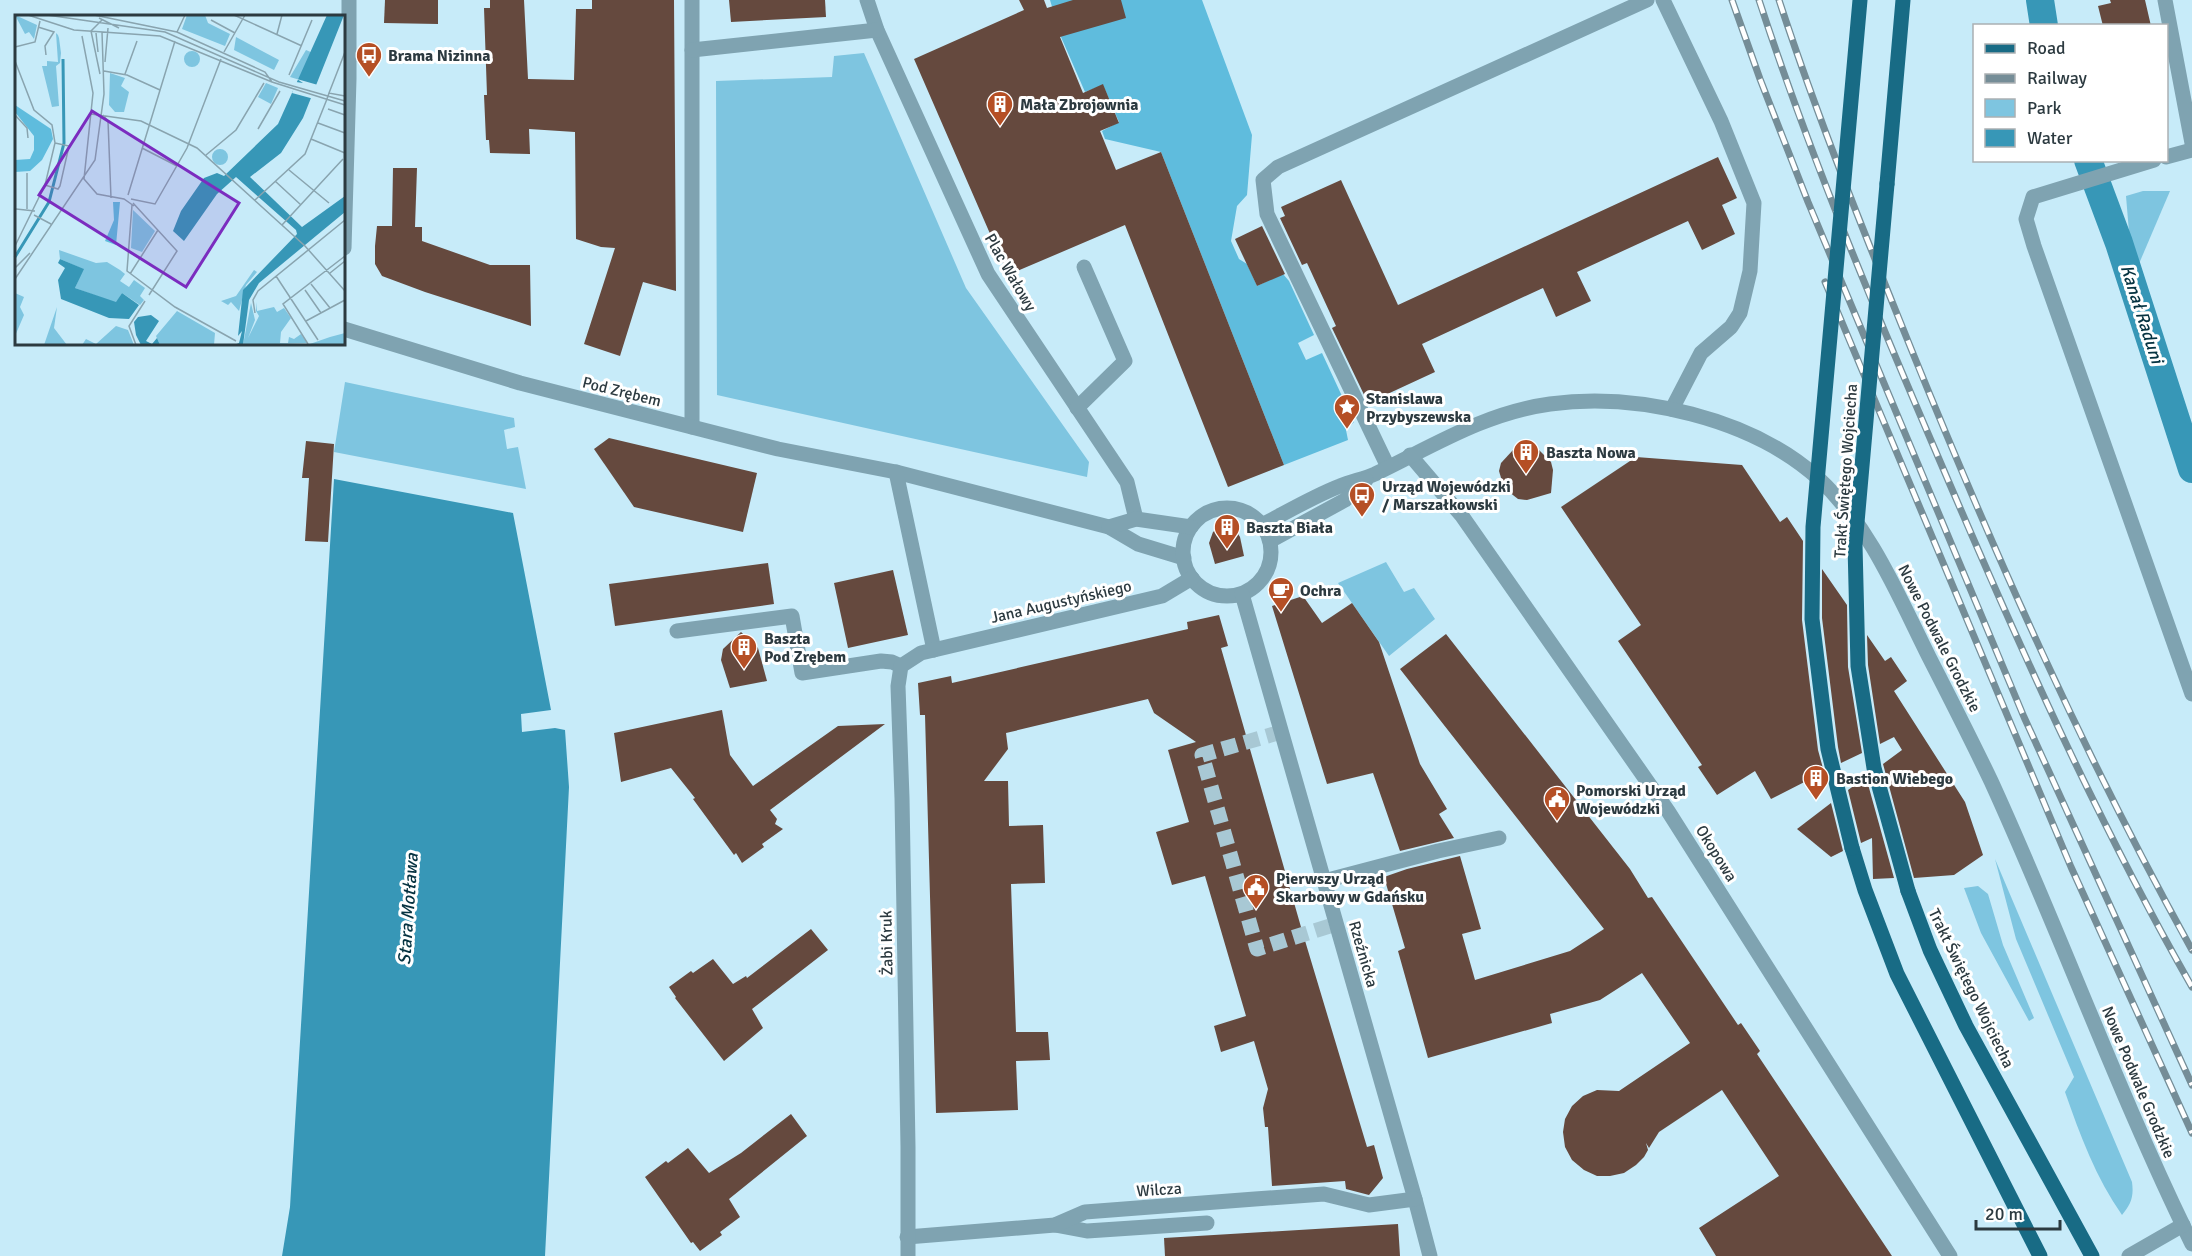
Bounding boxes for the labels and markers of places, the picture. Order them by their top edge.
bus stop icon: Brama Nizinna [354,40,384,78]
place label: Brama Nizinna [388,46,490,66]
building icon: Mała Zbrojownia [985,89,1015,127]
place label: Mała Zbrojownia [1020,95,1138,115]
place label: Stanislawa Przybyszewska [1366,389,1471,427]
place icon: Stanislawa Przybyszewska [1332,392,1362,430]
building icon: Baszta Nowa [1511,437,1541,475]
place label: Baszta Nowa [1546,443,1636,463]
place label: Urząd Wojewódzki / Marszałkowski [1382,477,1511,515]
bus stop icon: Urząd Wojewódzki / Marszałkowski [1347,480,1377,518]
building icon: Baszta Biała [1212,512,1242,550]
place label: Baszta Biała [1246,518,1333,538]
cafe icon: Ochra [1266,575,1296,613]
place label: Ochra [1300,581,1341,601]
place label: Baszta Pod Zrębem [764,629,846,667]
building icon: Baszta Pod Zrębem [729,632,759,670]
building icon: Bastion Wiebego [1801,763,1831,801]
place label: Bastion Wiebego [1836,769,1953,789]
place label: Pomorski Urząd Wojewódzki [1576,781,1686,819]
public building icon: Pomorski Urząd Wojewódzki [1542,784,1572,822]
place label: Pierwszy Urząd Skarbowy w Gdańsku [1276,869,1424,907]
public building icon: Pierwszy Urząd Skarbowy w Gdańsku [1241,872,1271,910]

